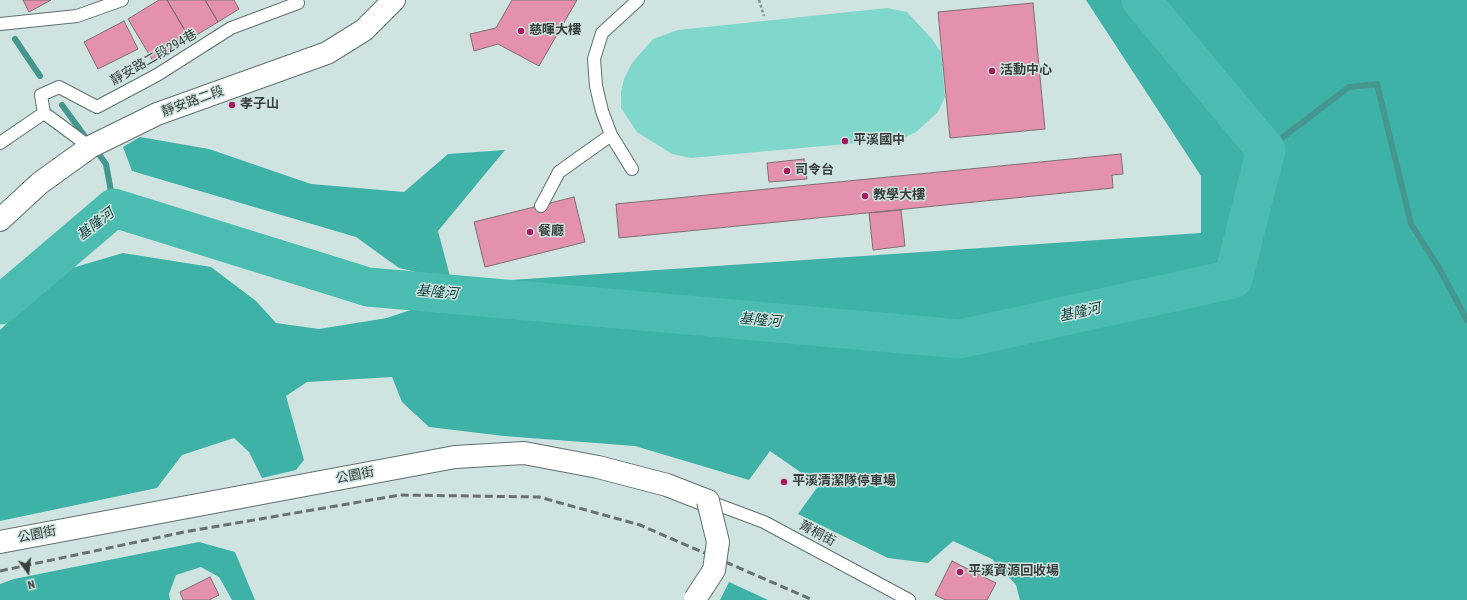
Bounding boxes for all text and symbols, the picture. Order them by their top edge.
place label: 慈暉大樓 [529,23,581,39]
marker: 慈暉大樓 [516,26,526,36]
street label: 靜安路二段294巷 [108,27,200,89]
place label: 活動中心 [1000,63,1052,79]
marker: 活動中心 [987,66,997,76]
street label: 靜安路二段 [160,84,226,120]
place label: 孝子山 [240,97,279,113]
marker: 孝子山 [227,100,237,110]
place label: 平溪國中 [853,133,905,149]
marker: 平溪國中 [840,136,850,146]
place label: 司令台 [795,163,834,179]
marker: 司令台 [782,166,792,176]
place label: 教學大樓 [873,188,925,204]
marker: 教學大樓 [860,191,870,201]
water label: 基隆河 [74,205,118,245]
place label: 餐廳 [538,224,564,240]
marker: 餐廳 [525,227,535,237]
water label: 基隆河 [415,283,459,303]
water label: 基隆河 [1058,300,1102,326]
water label: 基隆河 [738,311,782,331]
street label: 公園街 [334,465,376,487]
place label: 平溪清潔隊停車場 [792,474,896,490]
marker: 平溪清潔隊停車場 [779,477,789,487]
street label: 菁桐街 [796,518,838,550]
street label: 公園街 [16,524,58,546]
north arrow [8,552,48,592]
place label: 平溪資源回收場 [968,564,1059,580]
marker: 平溪資源回收場 [955,567,965,577]
text: N [26,577,36,591]

